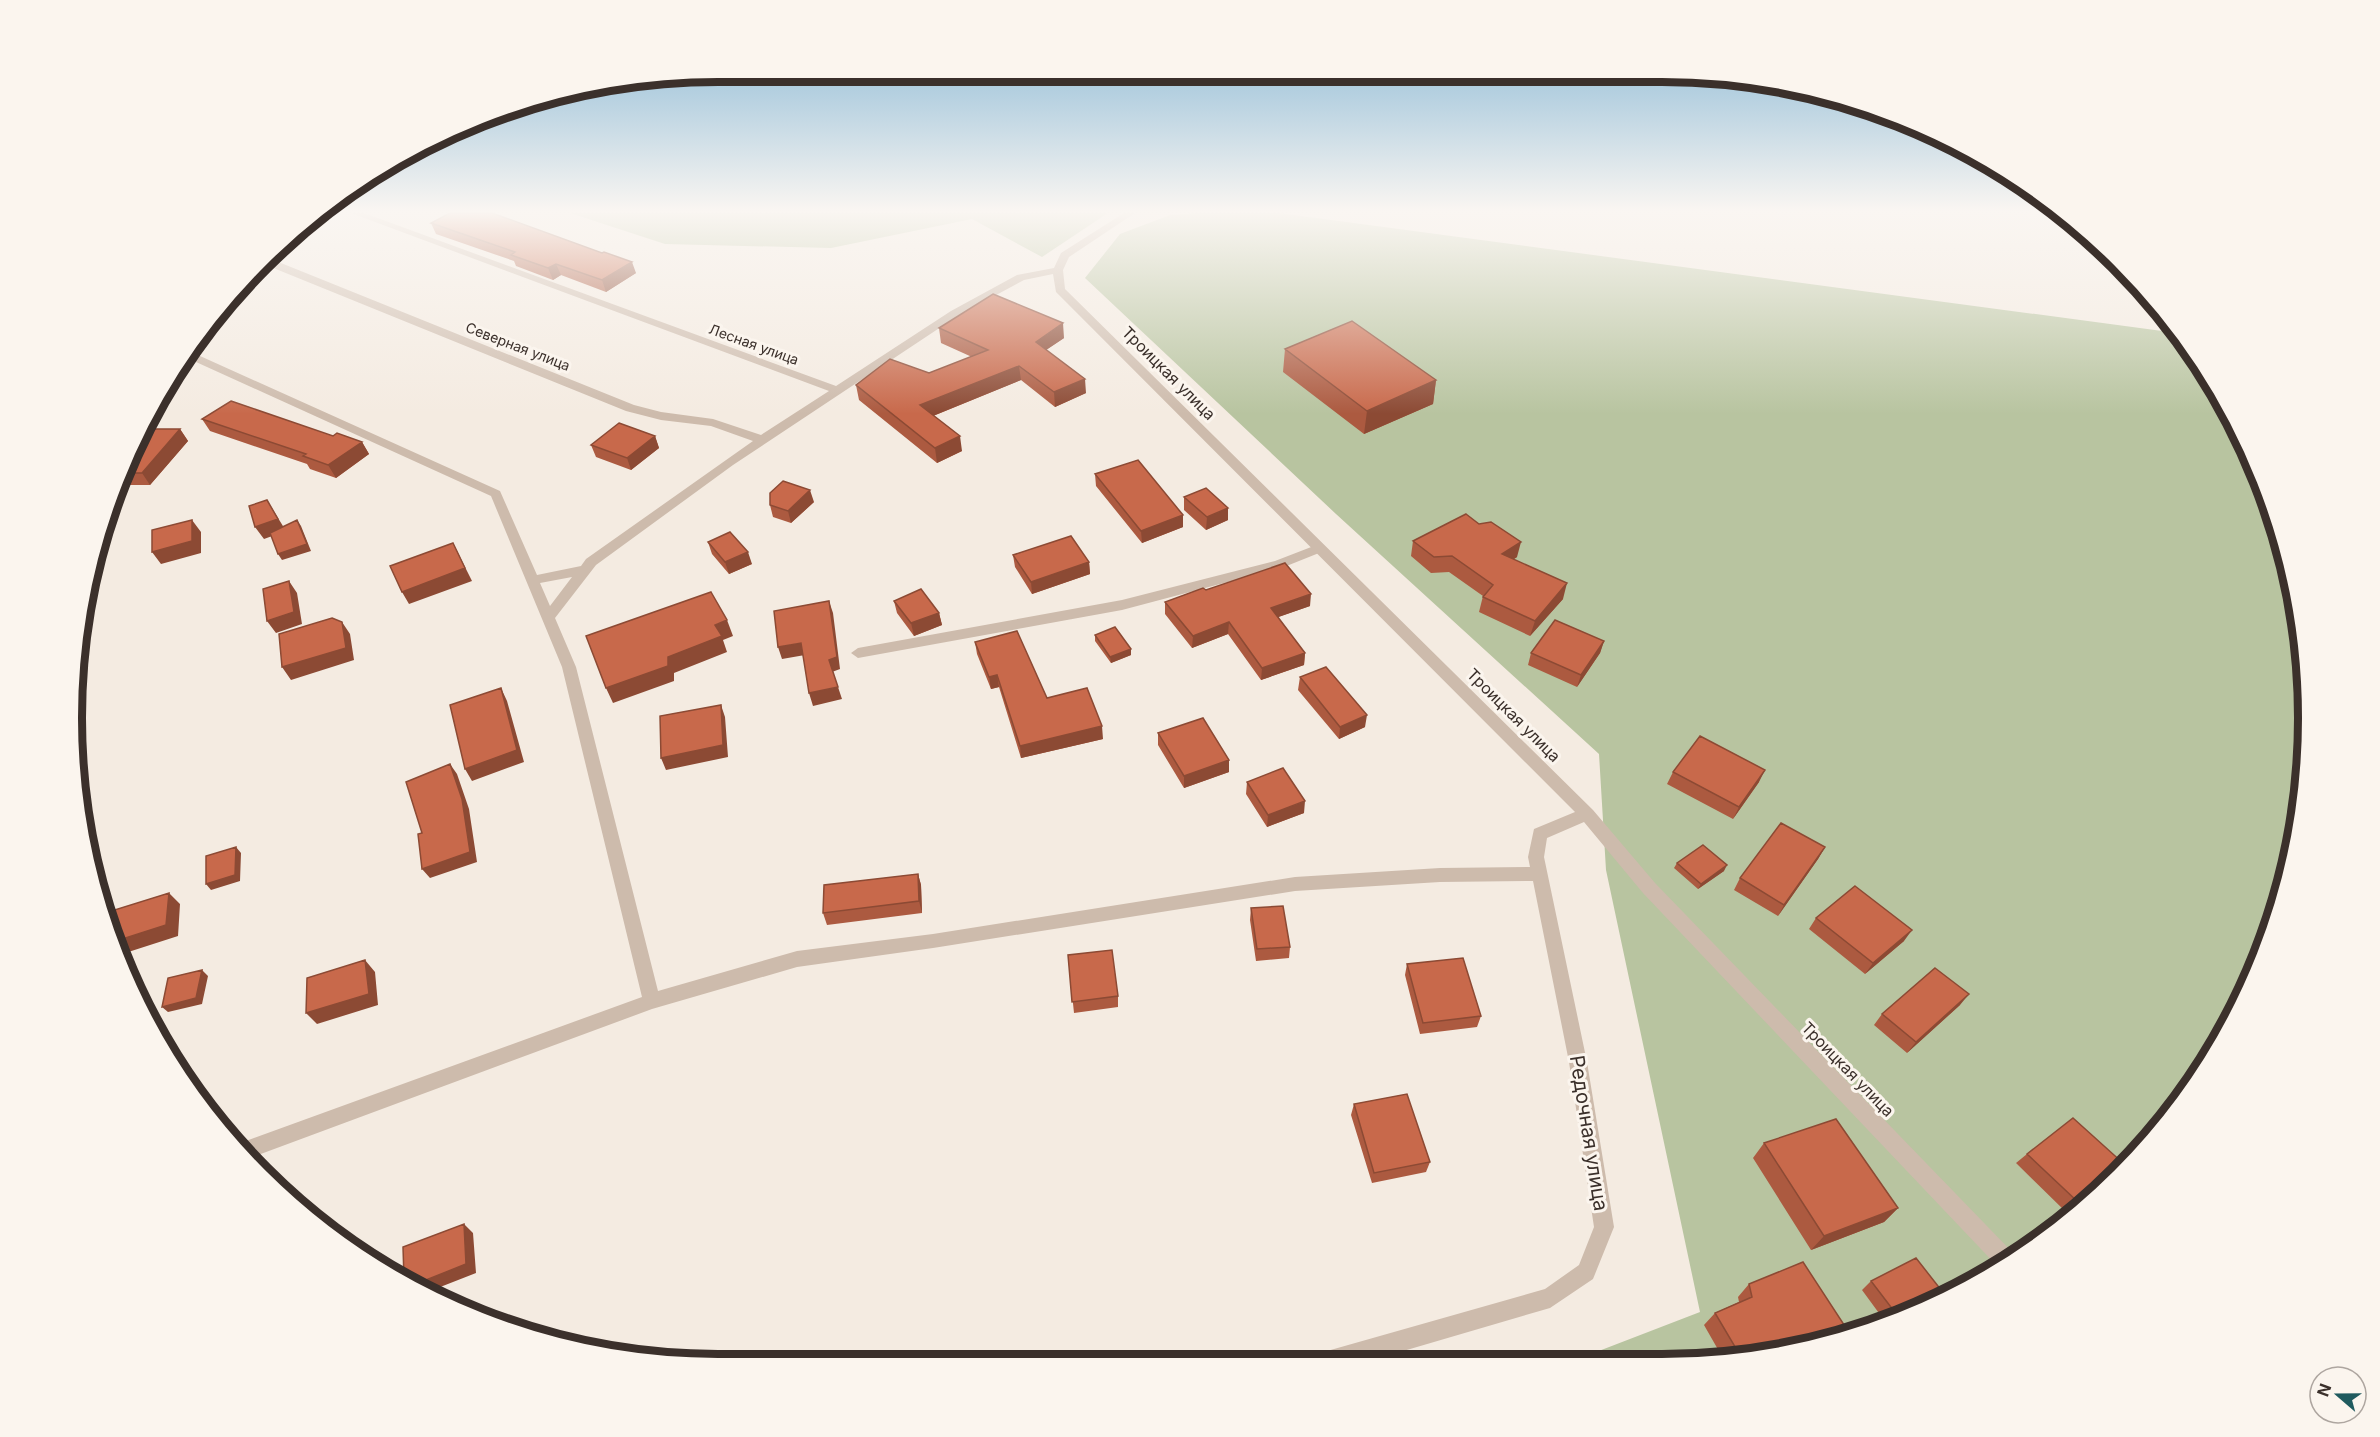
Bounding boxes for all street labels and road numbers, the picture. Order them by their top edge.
street label: Северная улица [463,318,573,374]
street label: Лесная улица [707,320,801,368]
street label: Троицкая улица [1118,322,1220,424]
street label: Троицкая улица [1463,664,1565,766]
street label: Троицкая улица [1798,1017,1898,1121]
street label: Редочная улица [1565,1053,1613,1213]

